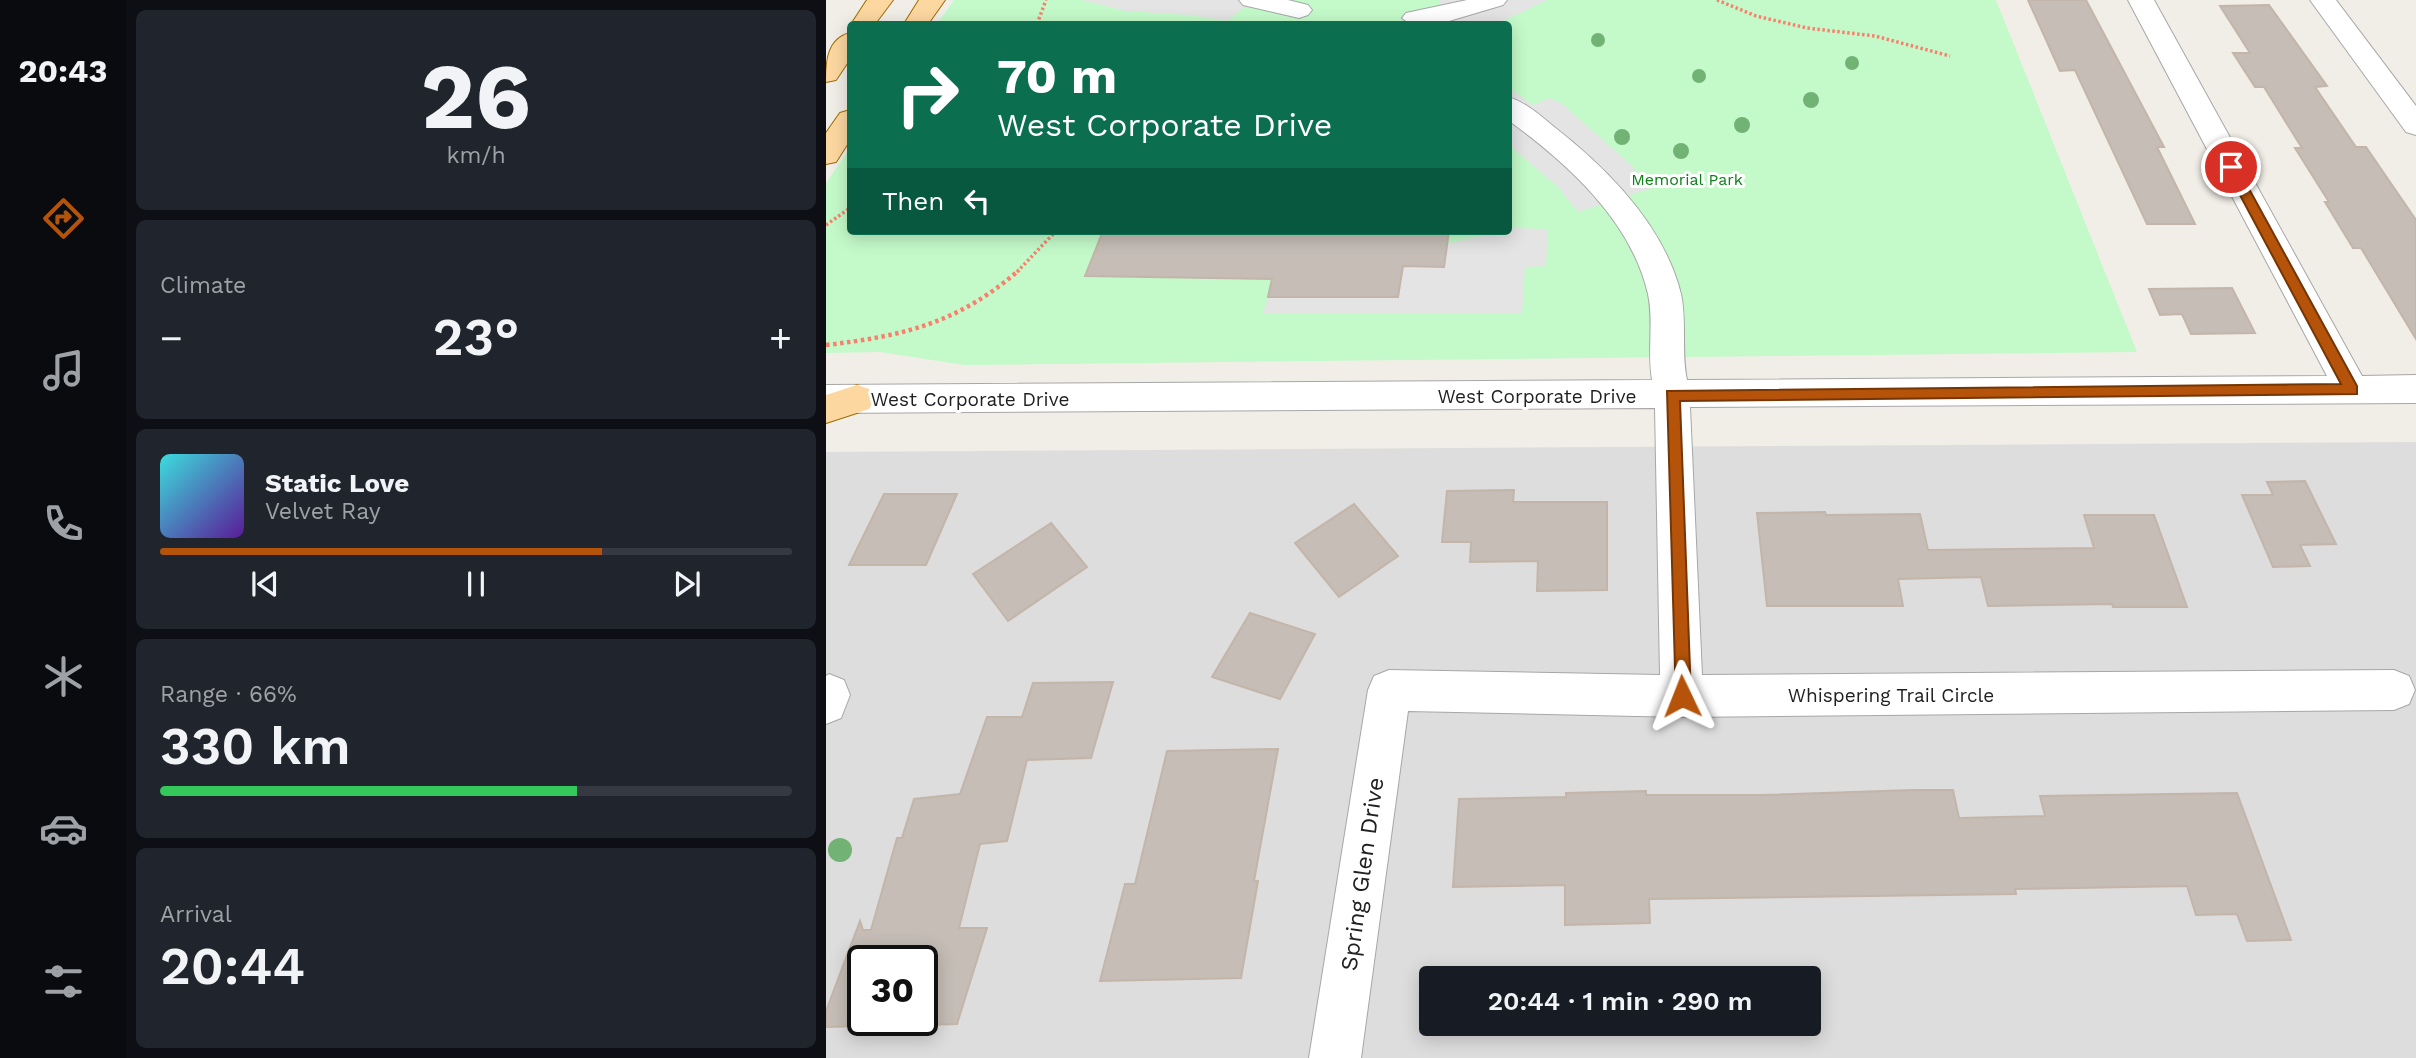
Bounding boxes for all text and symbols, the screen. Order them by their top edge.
text: 26 [421,43,531,150]
text: 70 m [997,47,1117,105]
icon: right [882,49,973,140]
text: 20:43 [19,52,108,90]
text: West Corporate Drive [997,106,1332,144]
pin [2201,137,2261,197]
text: km/h [446,142,506,169]
icon: arrive [2212,148,2250,186]
park label: Memorial Park [1631,170,1743,189]
icon: left [958,182,996,220]
text: Then [882,186,944,216]
icon: directions [39,194,88,243]
text: Climate [160,272,246,299]
text: 23° [433,307,519,368]
text: − [160,316,183,360]
text: + [769,316,792,360]
icon: music [39,346,88,395]
street label: West Corporate Drive [1437,385,1637,408]
street label: West Corporate Drive [870,388,1070,411]
text: Static Love [265,468,409,498]
text: Velvet Ray [265,498,381,525]
icon: phone [39,499,88,548]
icon: previous [246,565,284,603]
icon: pause [457,565,495,603]
icon: next [668,565,706,603]
icon: climate [39,652,88,701]
position arrow [1645,659,1719,733]
text: Range · 66% [160,681,297,708]
street label: Whispering Trail Circle [1788,684,1994,707]
text: 330 km [160,716,351,777]
street label: Spring Glen Drive [1336,776,1389,973]
icon: car [39,804,88,853]
text: Arrival [160,901,232,928]
text: 20:44 [160,936,305,997]
speed limit sign: 30 [847,945,938,1036]
icon: filters [39,957,88,1006]
text: 20:44 · 1 min · 290 m [1488,986,1752,1016]

